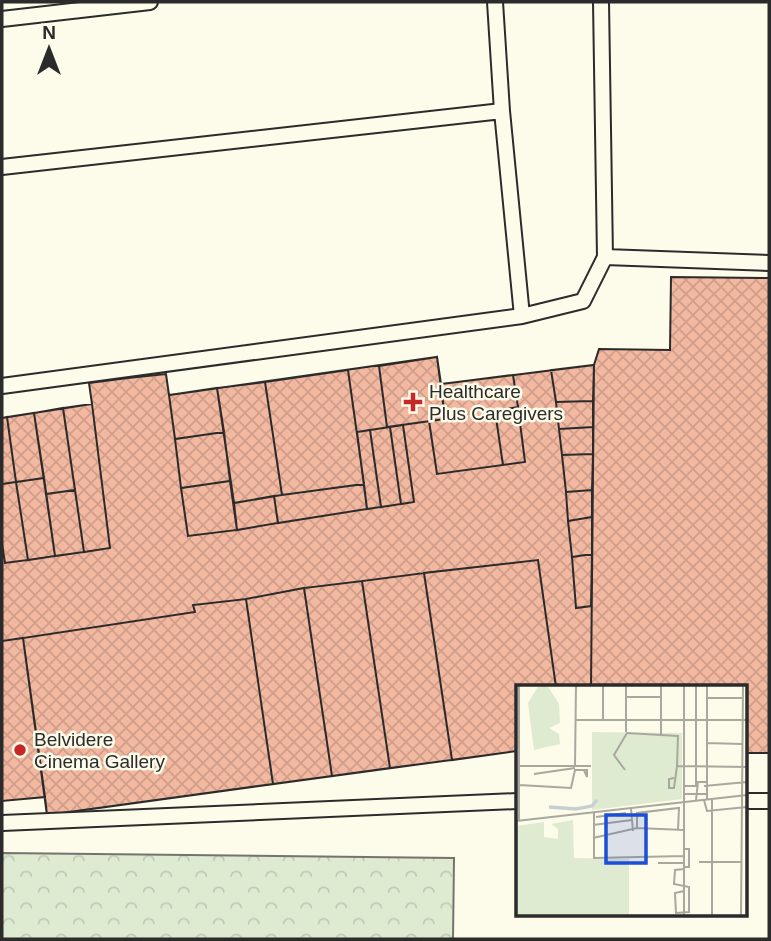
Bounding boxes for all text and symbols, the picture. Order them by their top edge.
north arrow [14,14,84,84]
text: N [42,22,56,43]
place label: Healthcare Plus Caregivers [429,381,563,424]
marker: Healthcare Plus Caregivers [403,392,423,412]
inset map [516,685,746,916]
place label: Belvidere Cinema Gallery [34,729,165,772]
marker: Belvidere Cinema Gallery [12,742,28,758]

